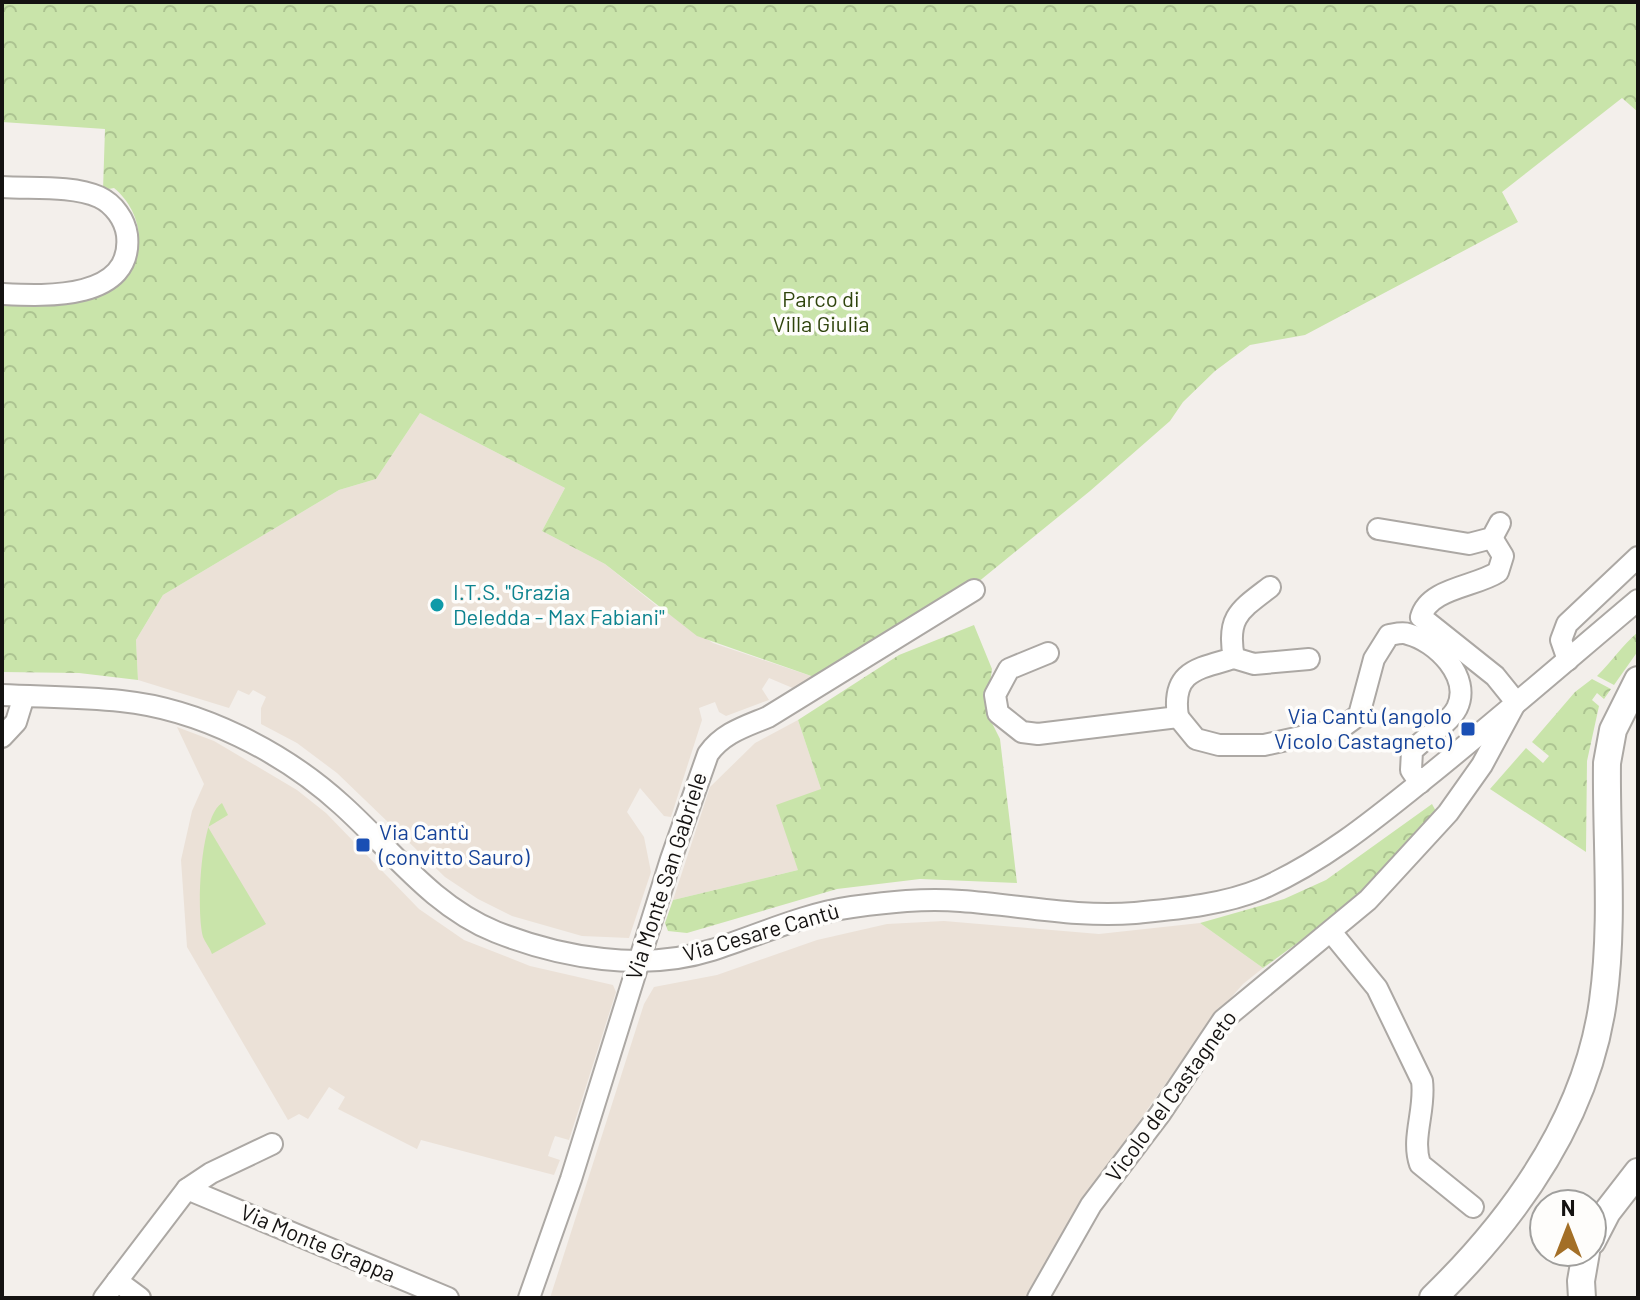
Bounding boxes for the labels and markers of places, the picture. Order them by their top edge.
place label: I.T.S. "Grazia Deledda - Max Fabiani" [453,578,665,629]
marker: I.T.S. "Grazia Deledda - Max Fabiani" [428,596,446,614]
place label: Via Cantù (angolo Vicolo Castagneto) [1274,702,1452,753]
marker: Via Cantù (angolo Vicolo Castagneto) [1459,720,1477,738]
place label: Via Cantù (convitto Sauro) [378,818,530,869]
marker: Via Cantù (convitto Sauro) [354,836,372,854]

